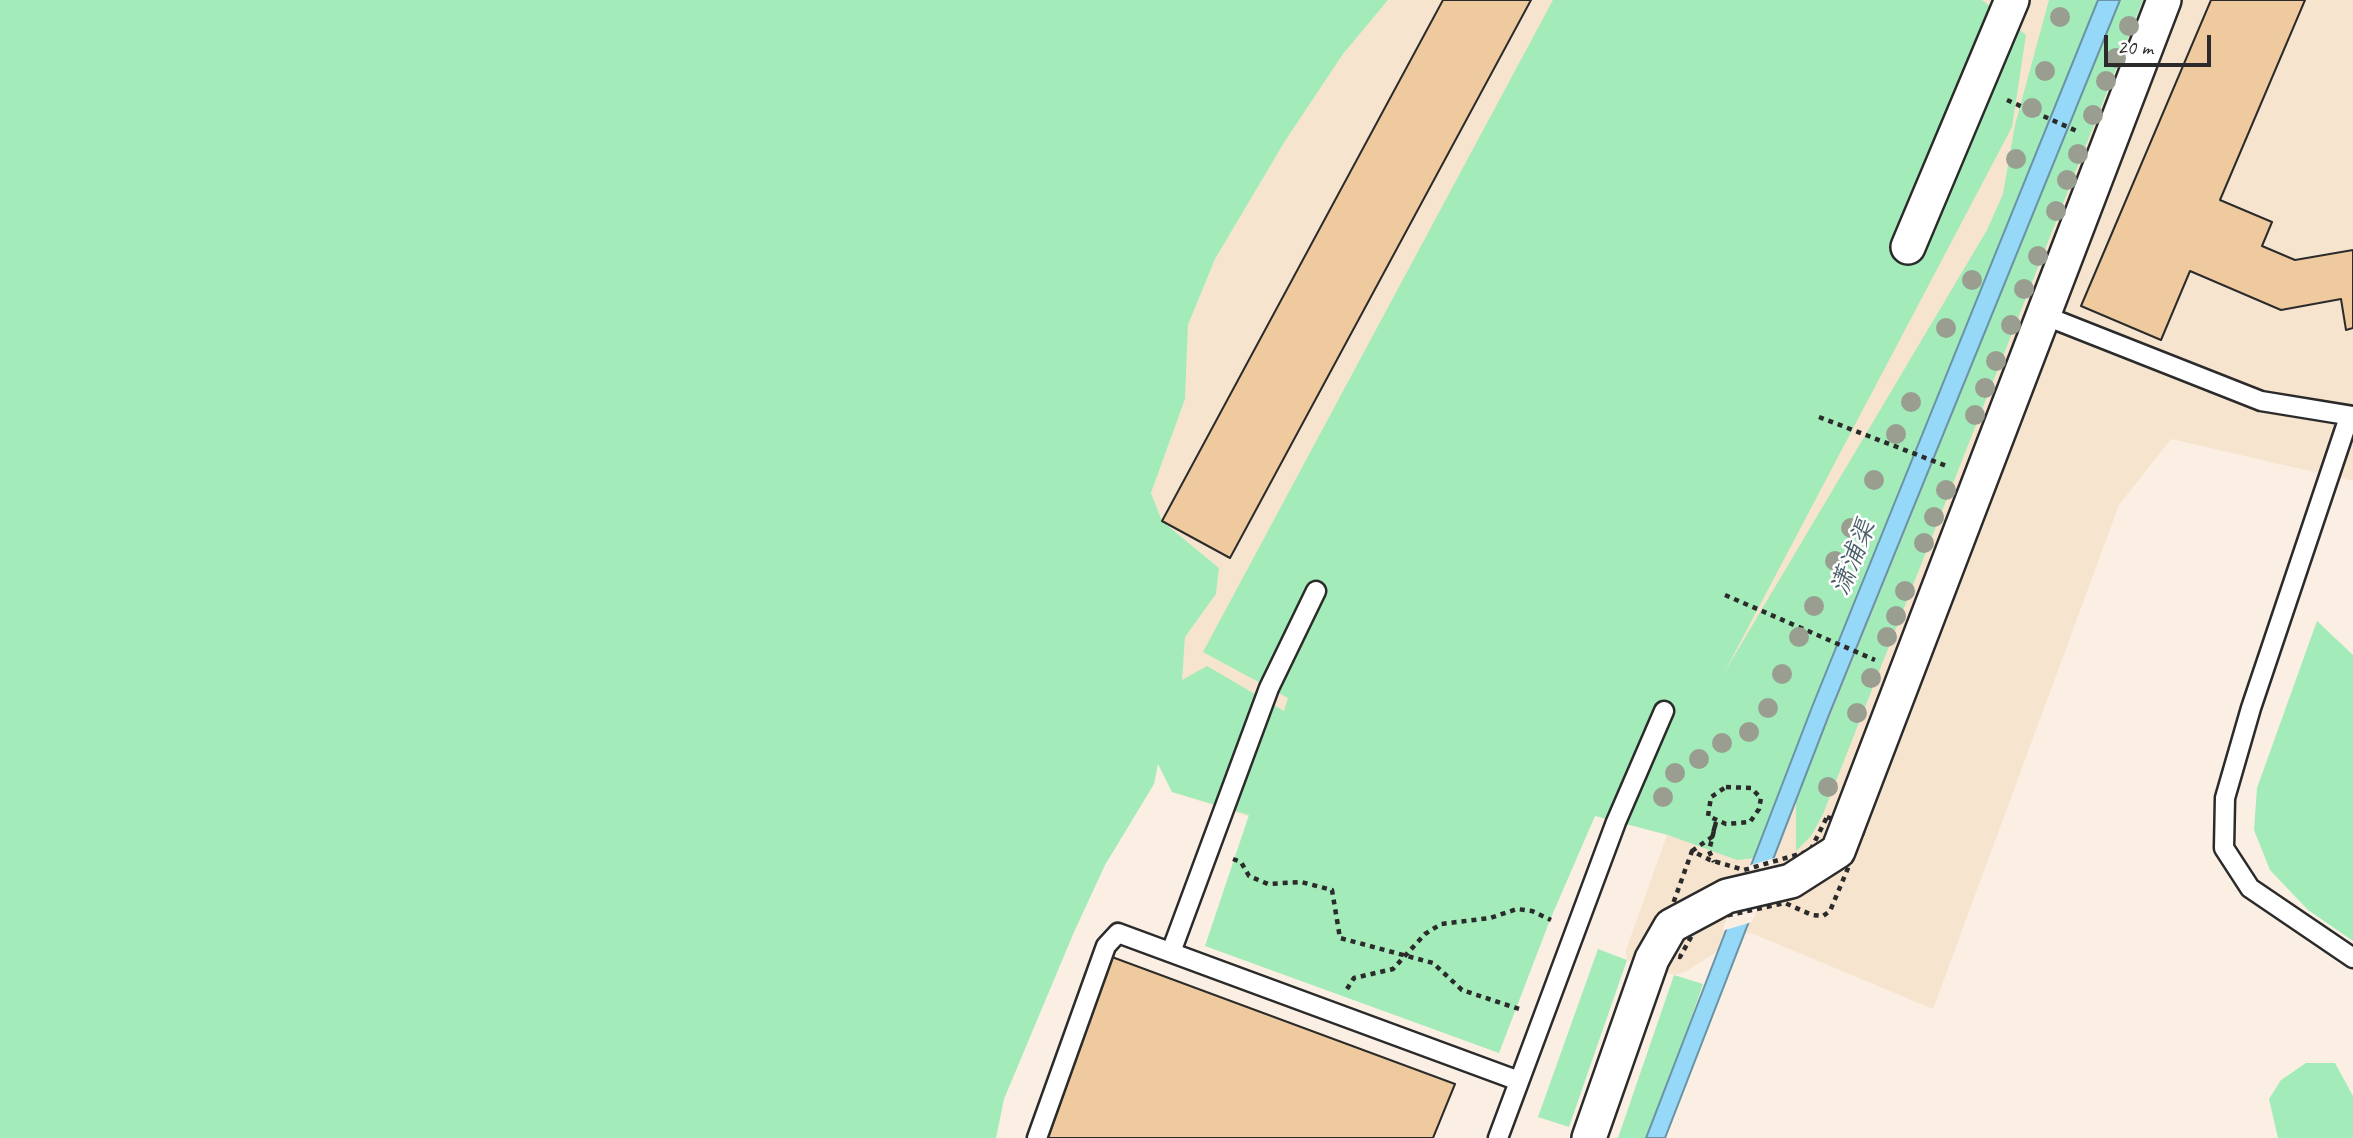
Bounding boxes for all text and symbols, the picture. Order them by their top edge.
scale bar [2108,21,2215,65]
text: 20 m [2117,34,2153,60]
water label: 潇浦渠 [1825,516,1883,600]

